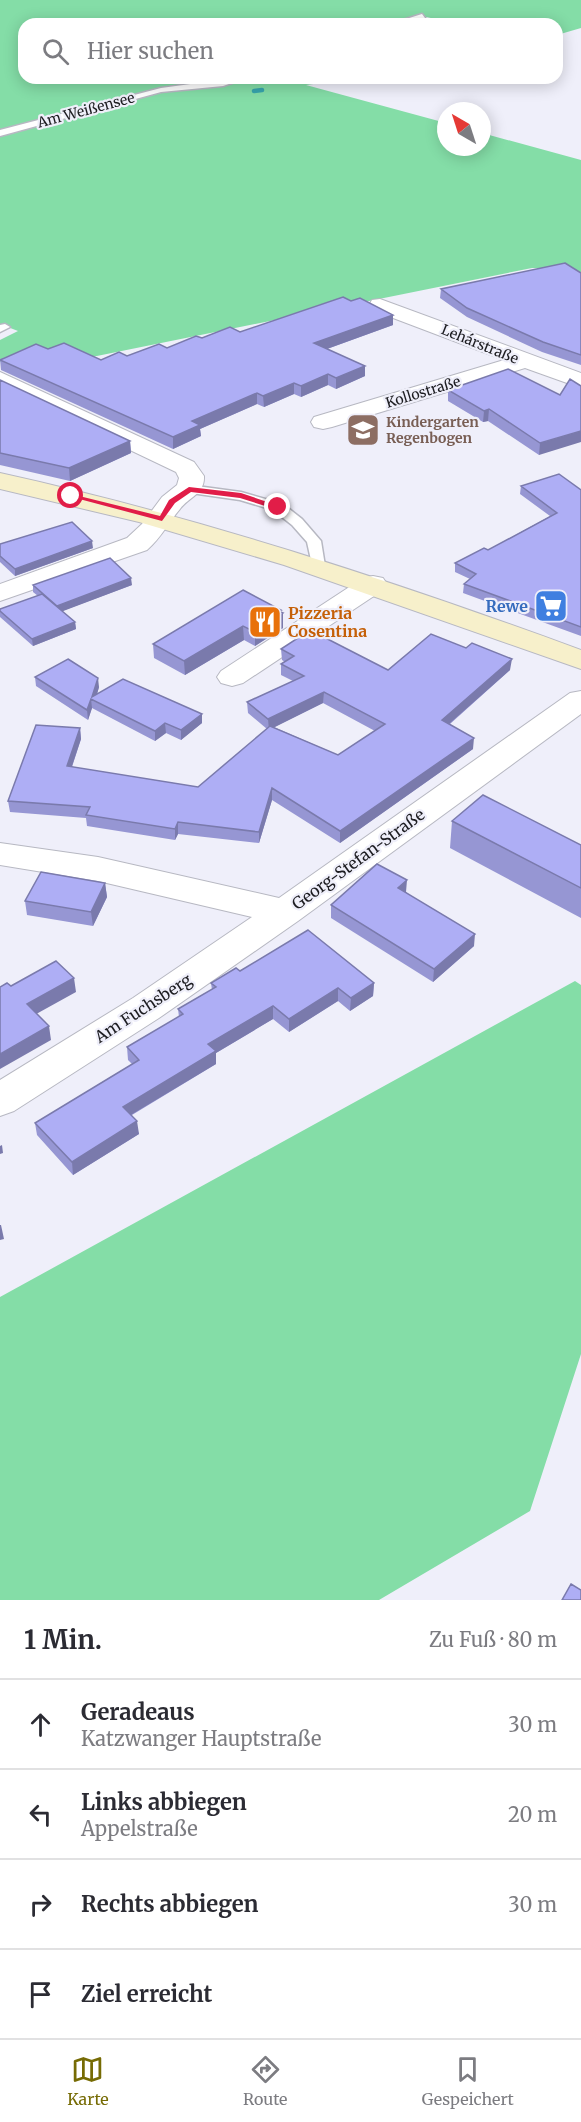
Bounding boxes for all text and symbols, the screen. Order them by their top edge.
search box [18,18,563,84]
icon: search [39,35,72,68]
text: Hier suchen [87,37,214,65]
street label: Am Weißensee [34,88,137,132]
north arrow [437,102,491,156]
street label: Lehárstraße [439,320,521,368]
street label: Kollostraße [383,372,463,412]
school or university icon: Kindergarten Regenbogen [345,412,381,448]
place label: Kindergarten Regenbogen [386,413,479,447]
route start [57,482,83,508]
route end [264,493,290,519]
supermarket icon: Rewe [533,588,569,624]
place label: Rewe [485,596,528,616]
place label: Pizzeria Cosentina [288,603,367,641]
restaurant icon: Pizzeria Cosentina [247,604,283,640]
street label: Georg-Stefan-Straße [288,804,428,914]
street label: Am Fuchsberg [90,969,195,1047]
text: 1 Min. [24,1623,102,1656]
text: Zu Fuß · 80 m [429,1627,557,1652]
text: Geradeaus [81,1698,195,1726]
icon: ahead [24,1708,57,1741]
text: 30 m [508,1712,557,1737]
text: Katzwanger Hauptstraße [81,1726,321,1751]
text: Links abbiegen [81,1788,247,1816]
icon: left [24,1798,57,1831]
text: 20 m [508,1802,557,1827]
text: Appelstraße [81,1816,198,1841]
icon: right [24,1888,57,1921]
text: Rechts abbiegen [81,1890,258,1918]
text: 30 m [508,1892,557,1917]
icon: arrive [24,1978,57,2011]
text: Ziel erreicht [81,1980,212,2008]
tab: Karte [67,2053,109,2109]
tab: Route [243,2053,287,2109]
tab: Gespeichert [422,2053,514,2109]

